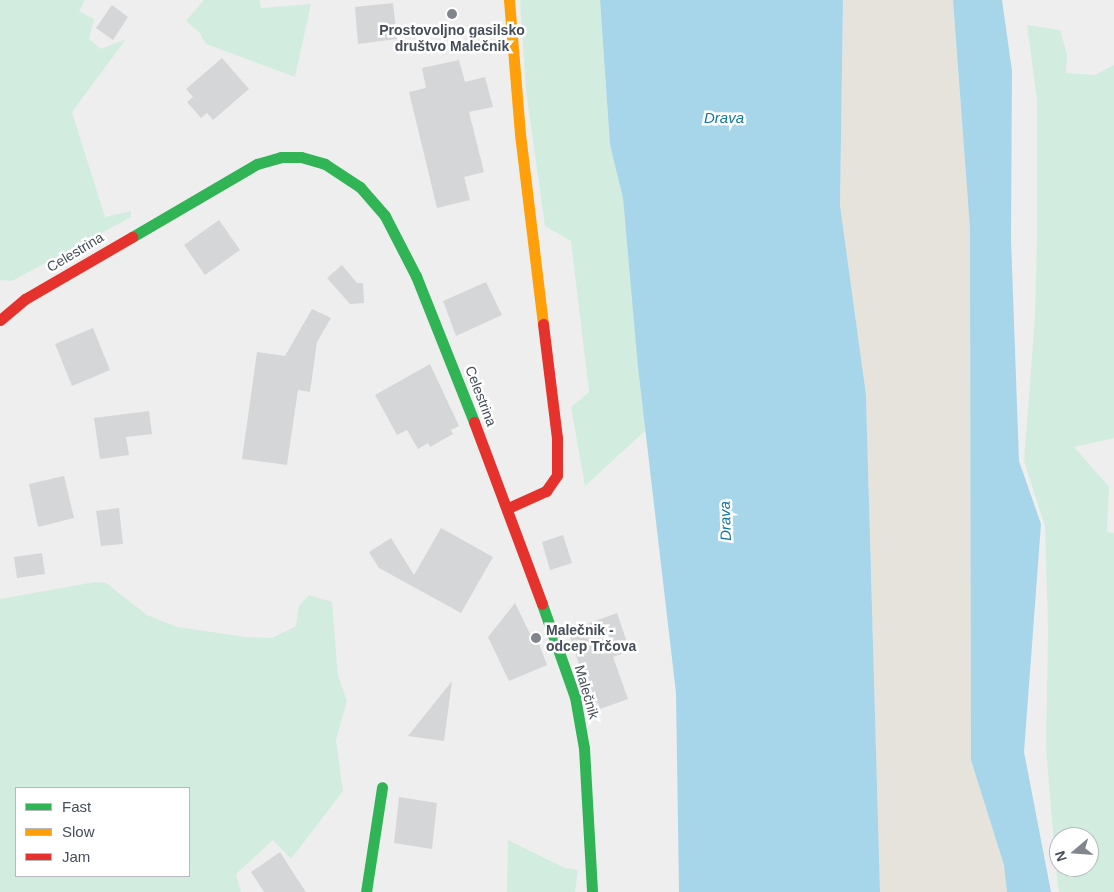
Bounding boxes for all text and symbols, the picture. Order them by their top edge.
marker: Prostovoljno gasilsko društvo Malečnik [446,8,458,20]
place label: Prostovoljno gasilsko društvo Malečnik [379,22,525,54]
water label: Drava [704,109,744,127]
street label: Celestrina [44,229,106,275]
street label: Celestrina [462,364,500,428]
water label: Drava [715,501,735,541]
place label: Malečnik - odcep Trčova [546,622,636,654]
marker: Malečnik - odcep Trčova [530,632,542,644]
street label: Malečnik [571,663,603,721]
legend [15,787,190,877]
text: Fast [62,798,91,815]
text: Slow [62,823,95,840]
north arrow [1049,827,1099,877]
text: Jam [62,848,90,865]
text: N [1052,849,1070,864]

